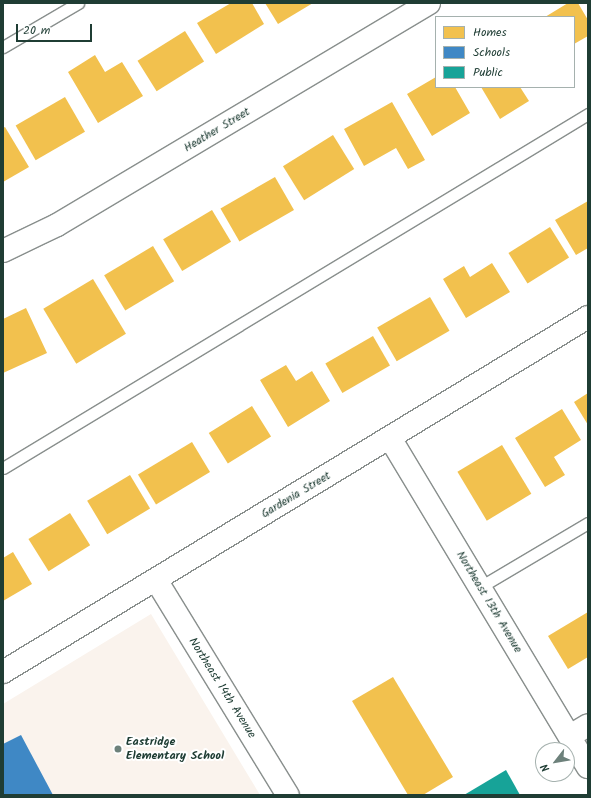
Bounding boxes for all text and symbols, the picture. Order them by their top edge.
scale bar [18,16,94,42]
legend [435,16,575,88]
text: 20 m [23,21,50,40]
text: Homes [473,23,507,42]
text: Schools [473,43,510,62]
text: Public [473,63,503,82]
street label: Heather Street [181,105,253,155]
street label: Gardenia Street [259,469,333,521]
street label: Northeast 13th Avenue [453,549,525,655]
street label: Northeast 14th Avenue [185,635,259,741]
place label: Eastridge Elementary School [126,735,224,763]
north arrow [535,742,575,782]
marker: Eastridge Elementary School [113,744,123,754]
text: N [536,760,555,775]

